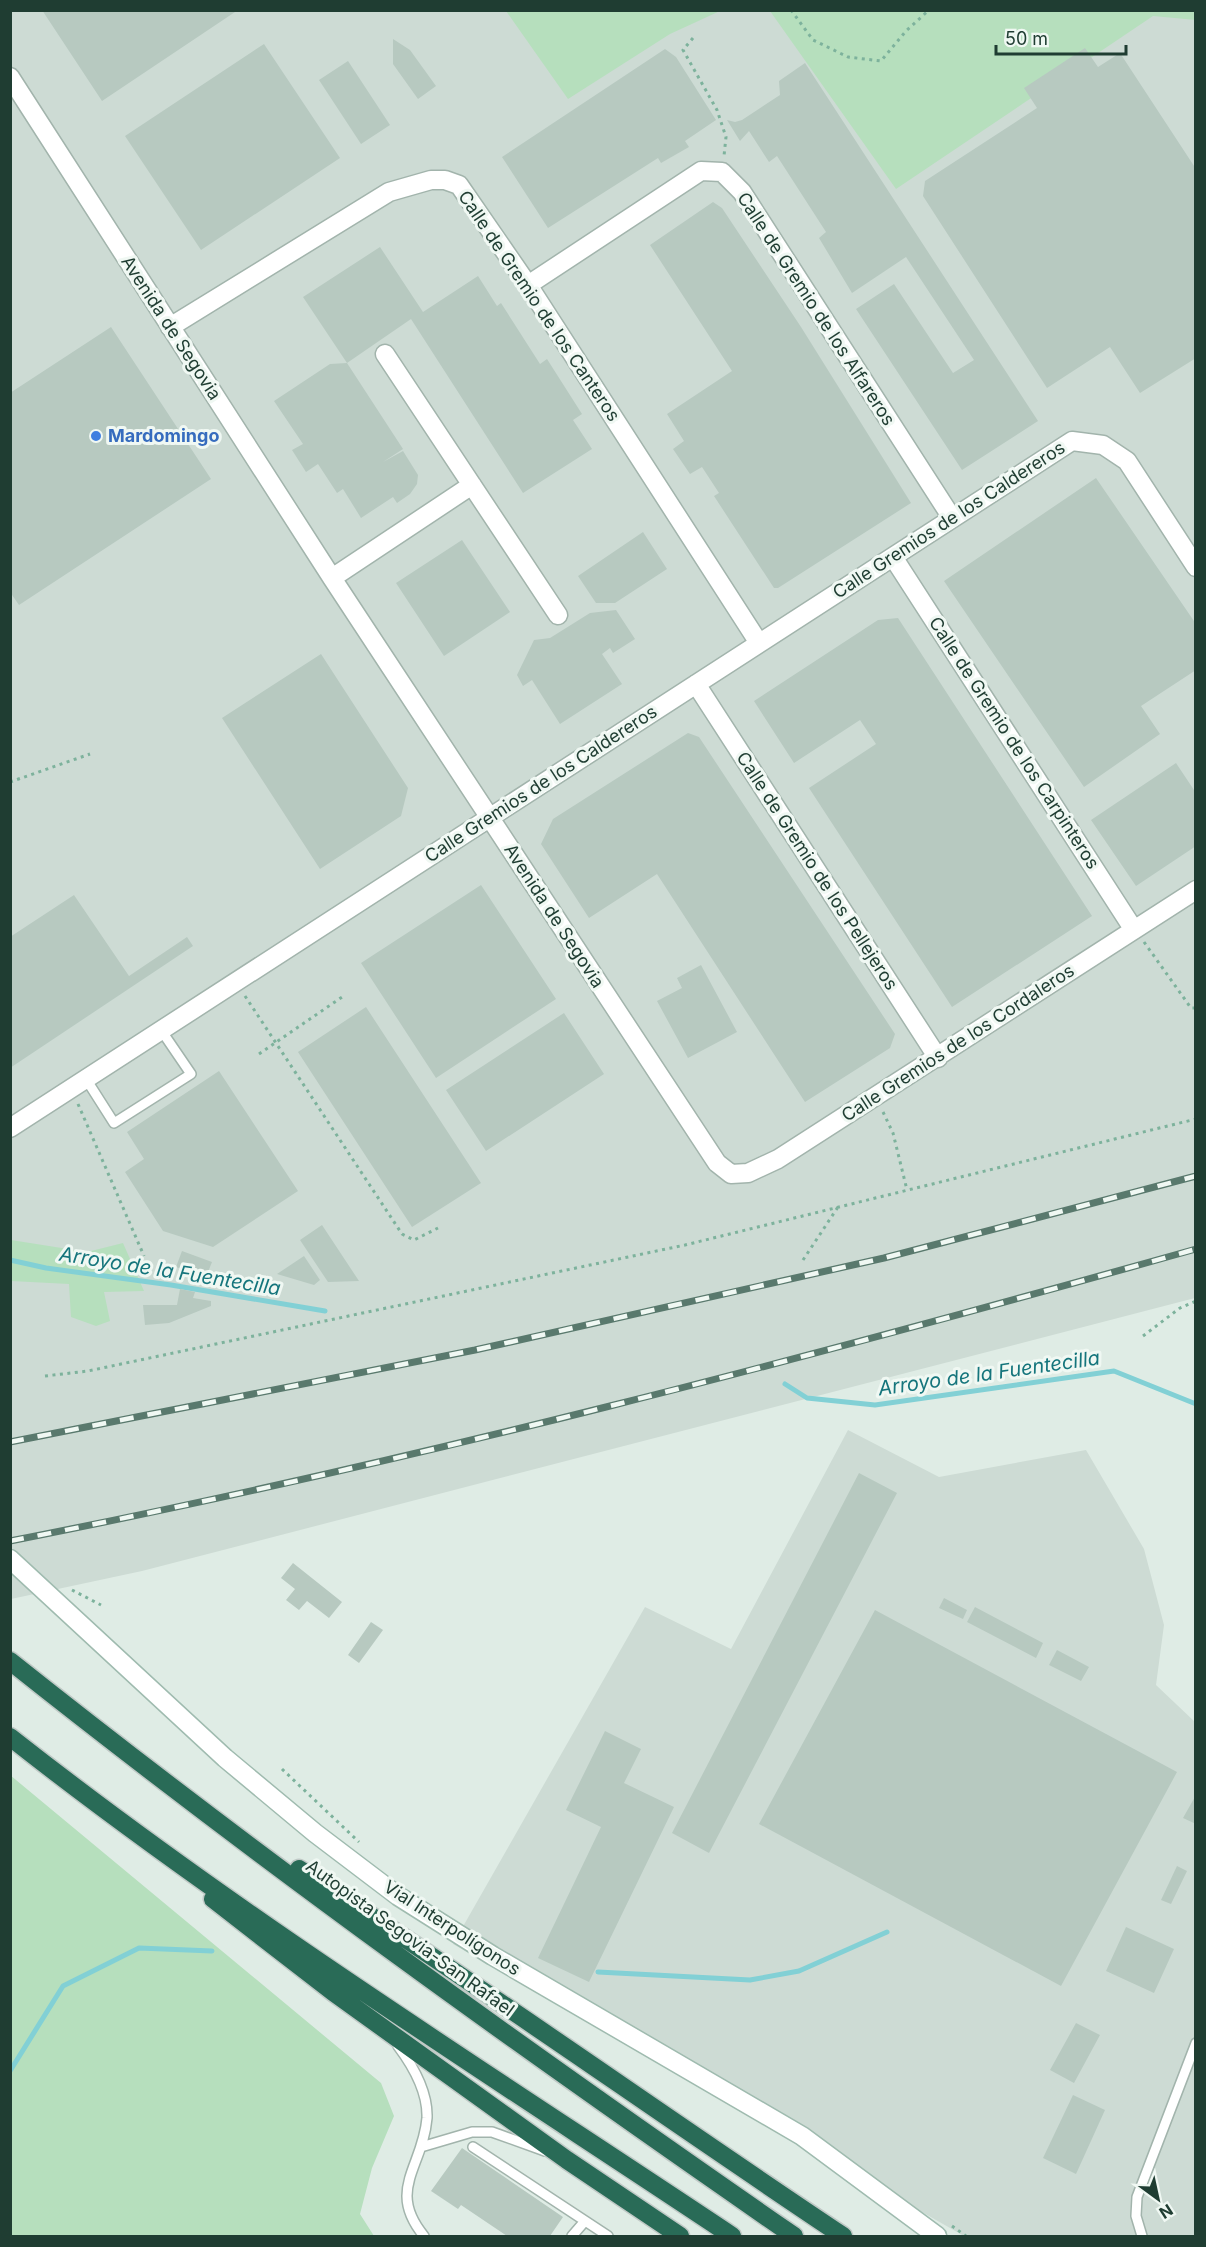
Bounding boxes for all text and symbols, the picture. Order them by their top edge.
scale bar [996,18,1126,56]
text: 50 m [1005,28,1048,49]
street label: Calle de Gremio de los Canteros [454,186,625,425]
street label: Calle de Gremio de los Alfareros [733,188,900,429]
street label: Avenida de Segovia [117,252,226,404]
place label: Mardomingo [108,425,219,446]
marker: Mardomingo [89,429,103,443]
street label: Calle Gremios de los Caldereros [829,437,1069,603]
street label: Calle de Gremio de los Carpinteros [925,613,1104,873]
street label: Calle Gremios de los Caldereros [421,701,661,867]
street label: Calle de Gremio de los Pellejeros [732,748,902,994]
street label: Avenida de Segovia [500,840,609,992]
street label: Calle Gremios de los Cordaleros [838,959,1078,1126]
water label: Arroyo de la Fuentecilla [57,1242,282,1300]
water label: Arroyo de la Fuentecilla [876,1346,1101,1401]
street label: Autopista Segovia-San Rafael [302,1855,519,2020]
street label: Vial Interpolígonos [380,1876,524,1980]
north arrow [1128,2169,1188,2229]
text: N [1156,2200,1177,2223]

